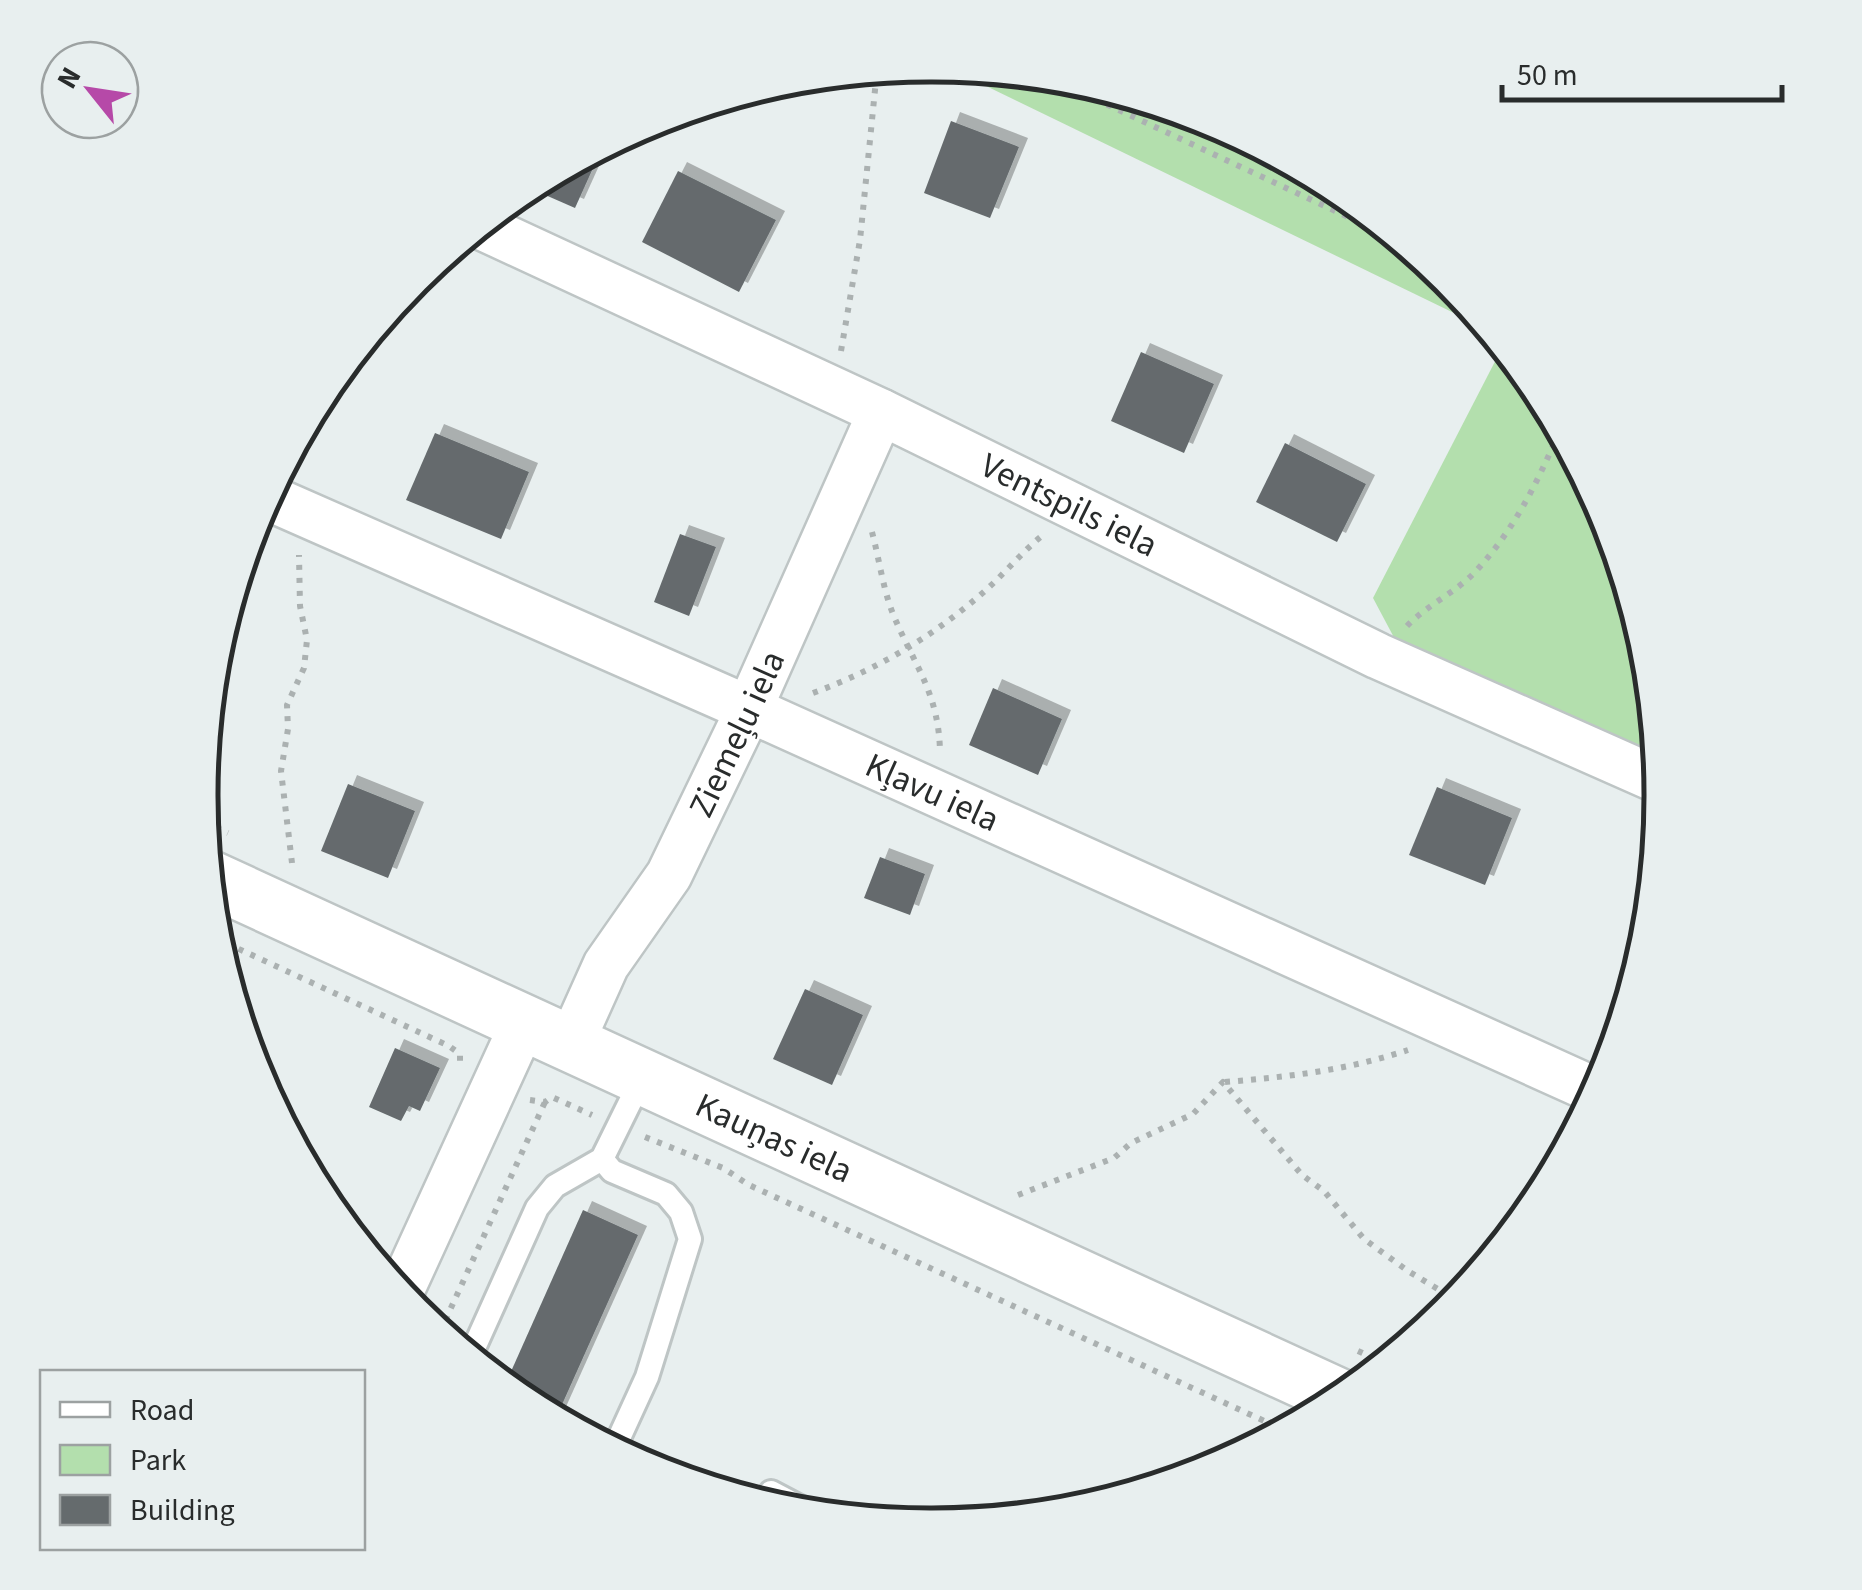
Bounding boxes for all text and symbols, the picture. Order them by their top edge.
north arrow [40,40,140,140]
scale bar [1502,40,1782,102]
text: 50 m [1517,54,1578,97]
text: N [47,60,91,96]
street label: Ventspils iela [972,441,1166,570]
street label: Ziemeļu iela [677,643,798,826]
street label: Kļavu iela [857,741,1007,845]
street label: Kauņas iela [687,1081,861,1196]
legend [40,1370,365,1550]
text: Road [130,1389,194,1432]
text: Park [130,1439,186,1482]
text: Building [130,1489,235,1532]

